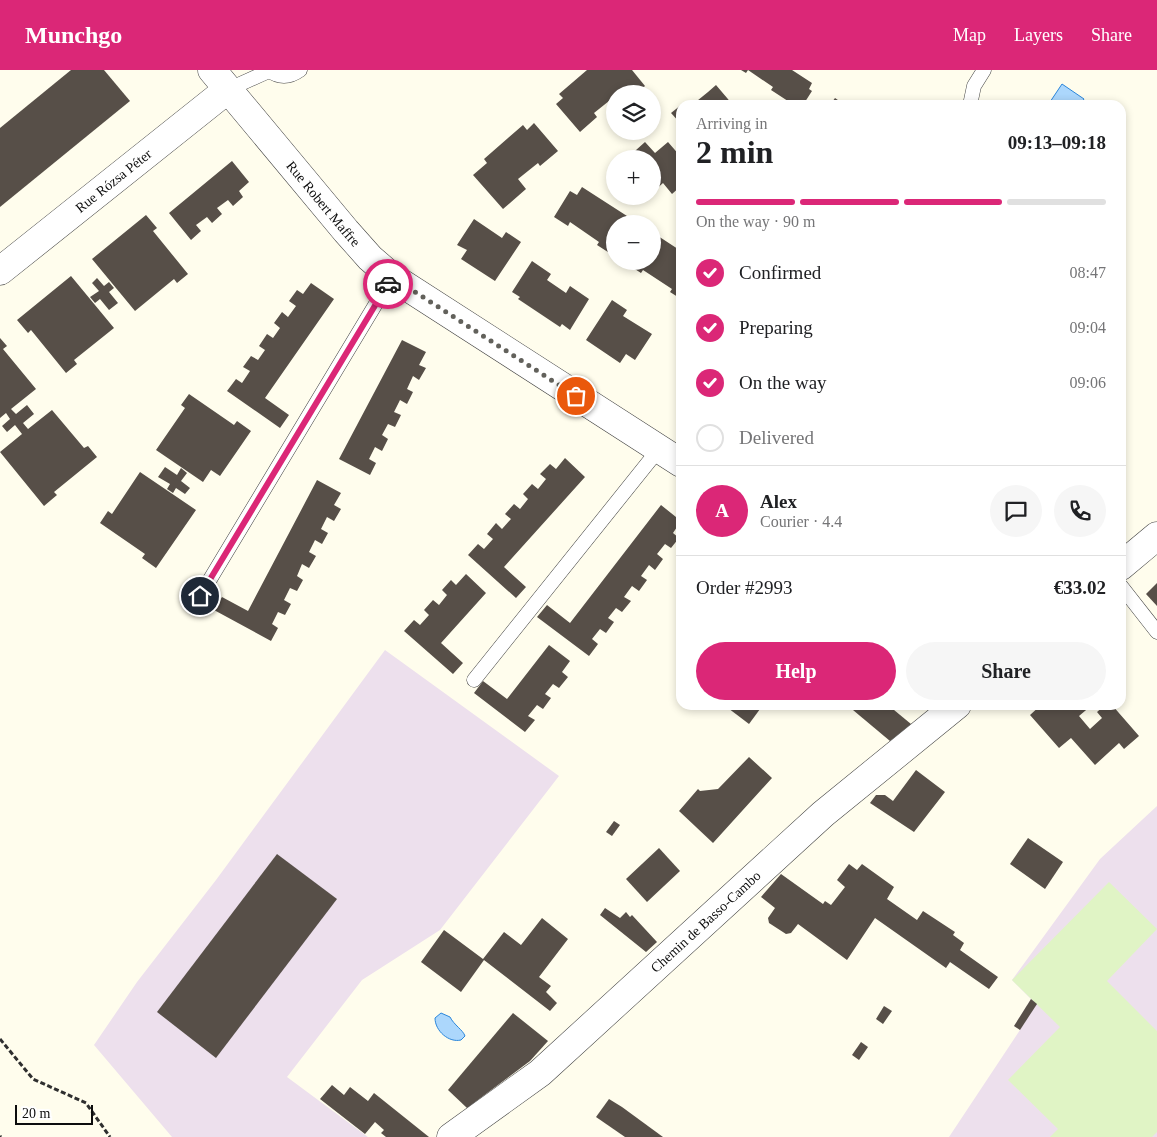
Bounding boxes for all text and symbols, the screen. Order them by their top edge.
text: Munchgo [25,22,122,48]
text: Map [953,25,986,45]
text: Layers [1014,25,1063,45]
text: Share [1091,25,1132,45]
map controls [606,85,661,270]
button: layers [606,85,661,140]
text: Arriving in [696,115,768,132]
text: 09:13–09:18 [1008,132,1106,153]
text: 2 min [696,134,773,170]
street label: Rue Rózsa Péter [72,146,155,215]
button: + [606,150,661,205]
street label: Rue Robert Maffre [284,158,363,249]
text: On the way · 90 m [696,213,816,230]
button: − [606,215,661,270]
courier [363,259,413,309]
icon: check [696,259,724,287]
text: Confirmed [739,262,821,283]
text: 08:47 [1070,264,1106,281]
icon: car [374,270,402,298]
icon: check [696,314,724,342]
text: Preparing [739,317,813,338]
text: 09:04 [1070,319,1106,336]
icon: check [696,369,724,397]
text: On the way [739,372,827,393]
text: 09:06 [1070,374,1106,391]
pin [555,375,597,417]
icon: bag [562,382,590,410]
text: Delivered [739,427,814,448]
button: chat [990,485,1042,537]
button: phone [1054,485,1106,537]
text: Alex [760,491,797,512]
text: A [715,500,729,521]
text: Courier · 4.4 [760,513,842,530]
pin [179,575,221,617]
text: Order #2993 [696,577,793,598]
text: €33.02 [1054,577,1106,598]
icon: home [186,582,214,610]
button: Help [696,642,896,700]
button: Share [906,642,1106,700]
street label: Chemin de Basso-Cambo [648,868,763,975]
scale bar [15,1102,92,1125]
text: 20 m [22,1106,50,1121]

